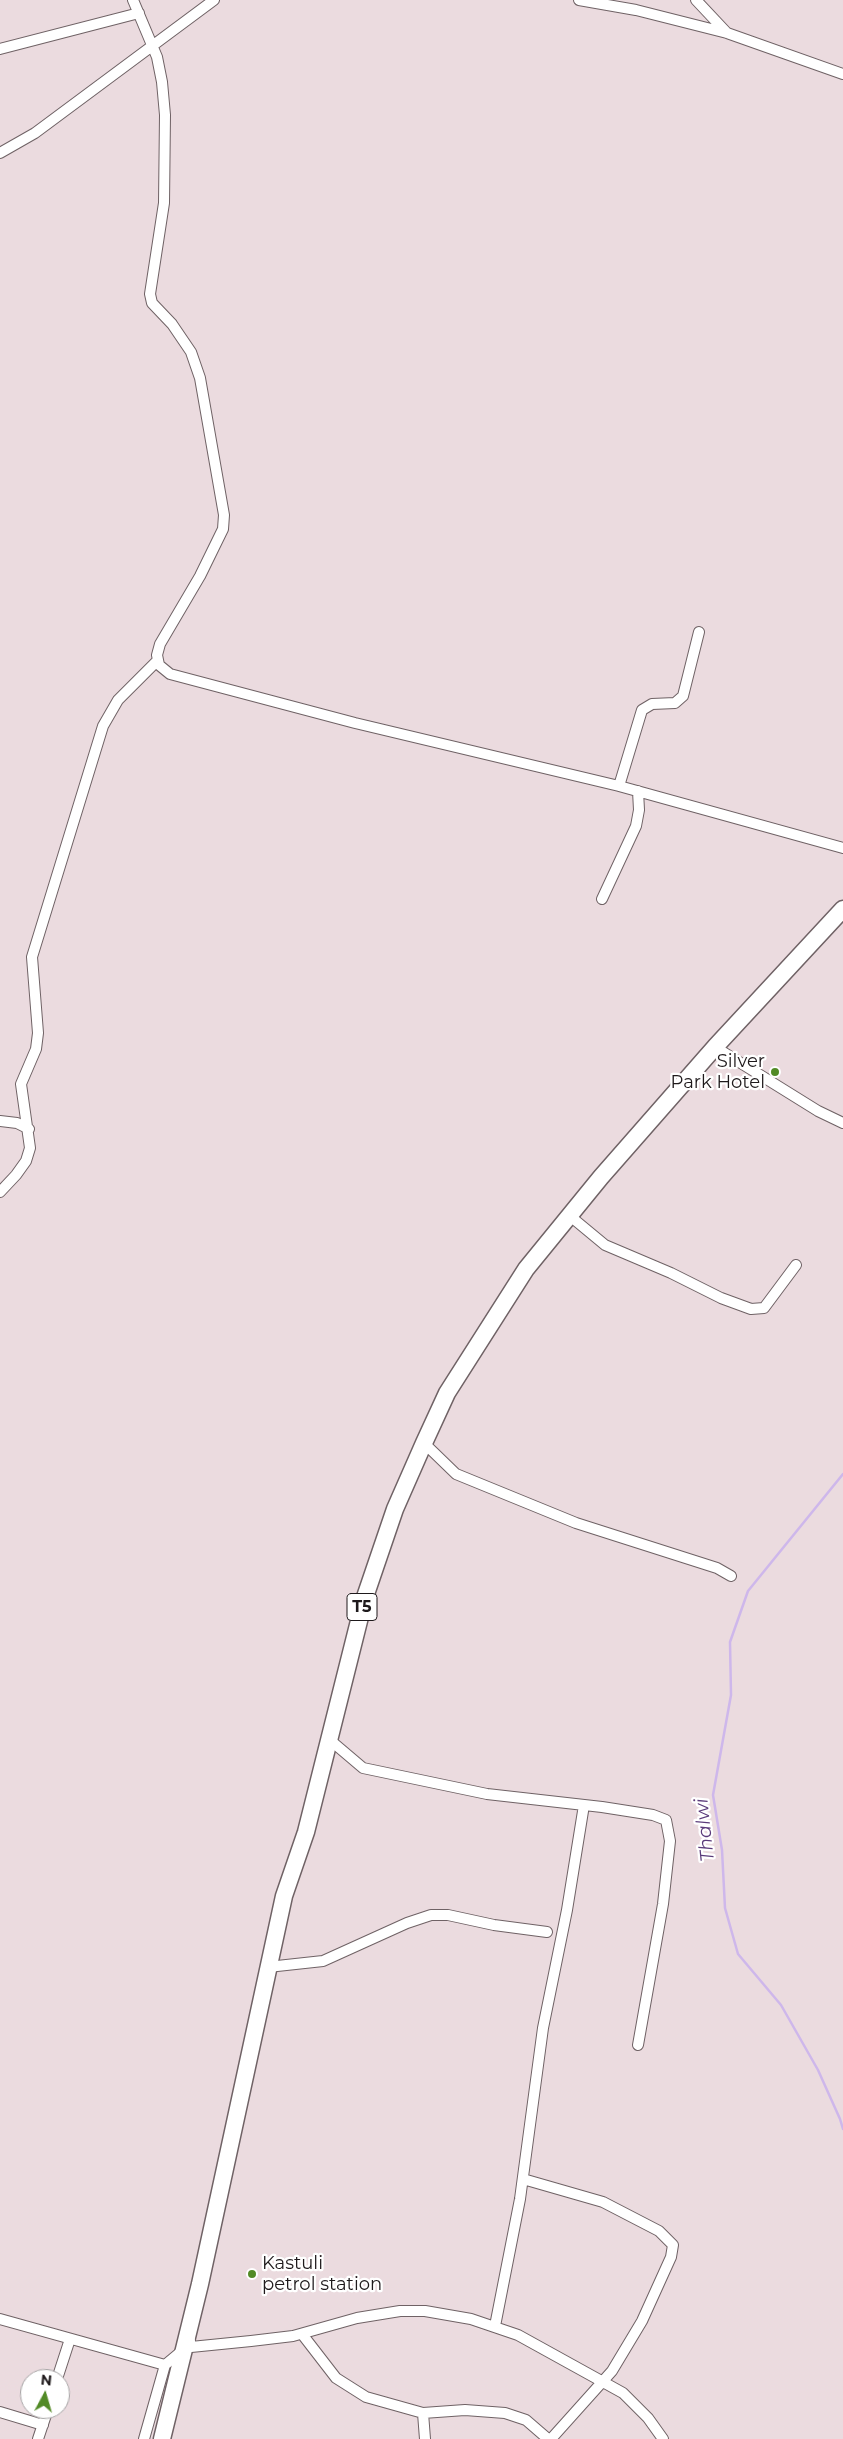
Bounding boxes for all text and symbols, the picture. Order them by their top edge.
place label: Silver Park Hotel [671,1051,765,1094]
marker: Silver Park Hotel [769,1066,781,1078]
road number: T5 [347,1594,377,1620]
water label: Thalwi [690,1797,720,1863]
place label: Kastuli petrol station [262,2253,382,2296]
marker: Kastuli petrol station [246,2268,258,2280]
north arrow [20,2369,70,2419]
text: N [40,2371,53,2390]

